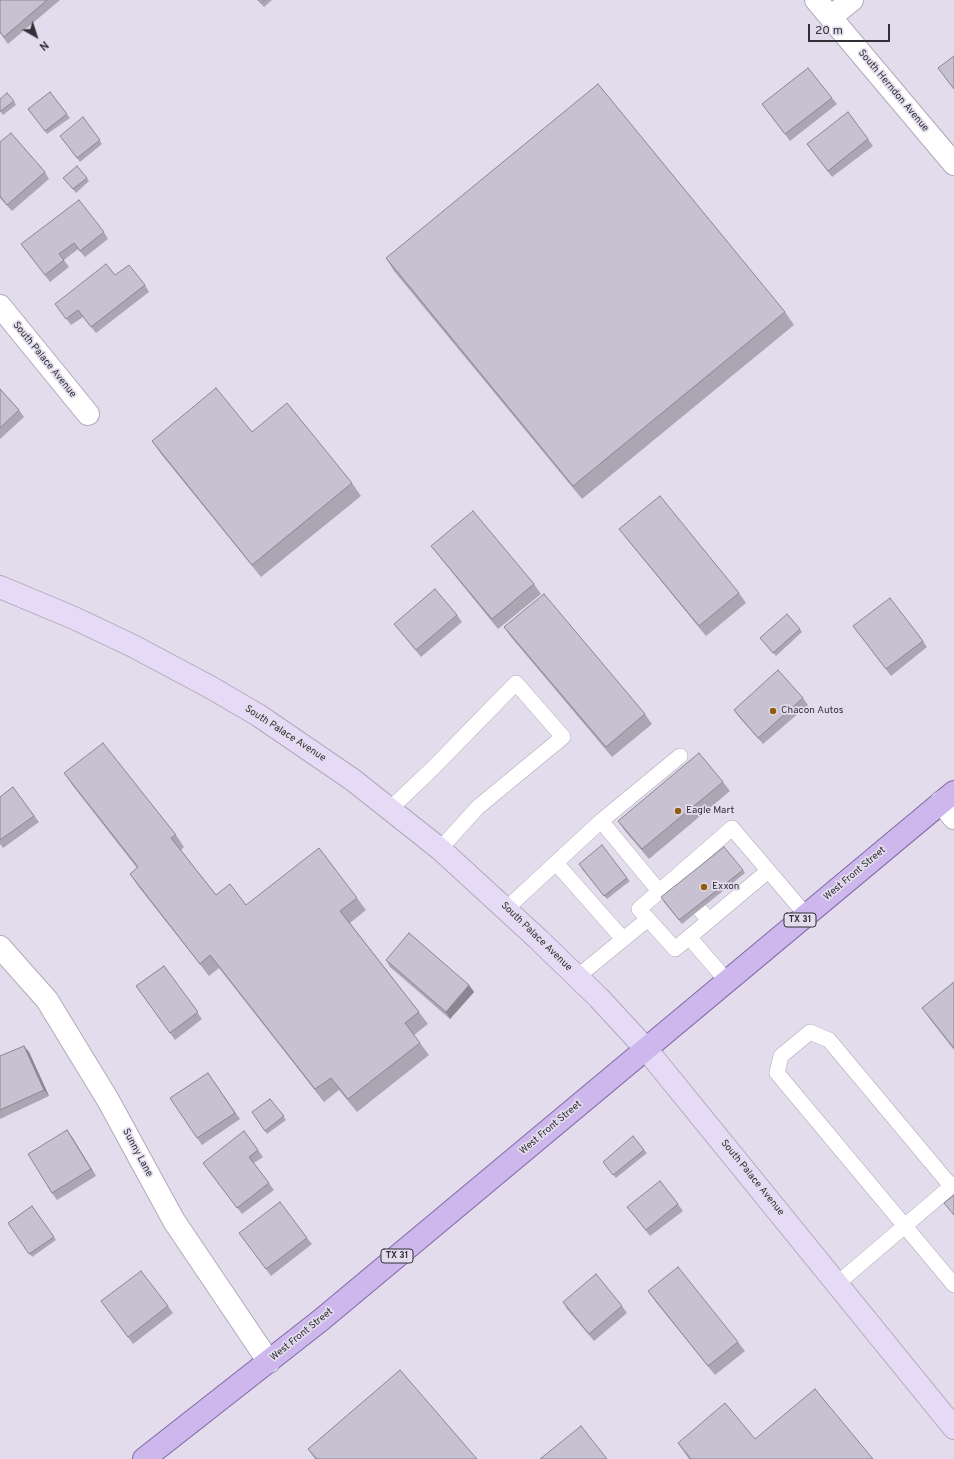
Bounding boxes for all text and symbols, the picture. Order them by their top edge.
north arrow [16,16,56,56]
scale bar [810,16,892,42]
text: 20 m [815,23,843,39]
text: N [36,37,51,53]
street label: South Herndon Avenue [855,48,931,134]
street label: South Palace Avenue [10,320,78,400]
street label: South Palace Avenue [242,703,328,765]
place label: Chacon Autos [781,705,843,717]
marker: Chacon Autos [768,706,778,716]
place label: Eagle Mart [686,805,734,817]
marker: Eagle Mart [673,806,683,816]
street label: West Front Street [822,845,888,903]
place label: Exxon [712,881,739,893]
marker: Exxon [699,882,709,892]
street label: South Palace Avenue [498,900,574,974]
road number: TX 31 [784,913,816,927]
street label: West Front Street [518,1099,584,1157]
street label: Sunny Lane [119,1127,155,1179]
street label: South Palace Avenue [718,1138,786,1218]
road number: TX 31 [381,1249,413,1263]
street label: West Front Street [268,1306,336,1364]

